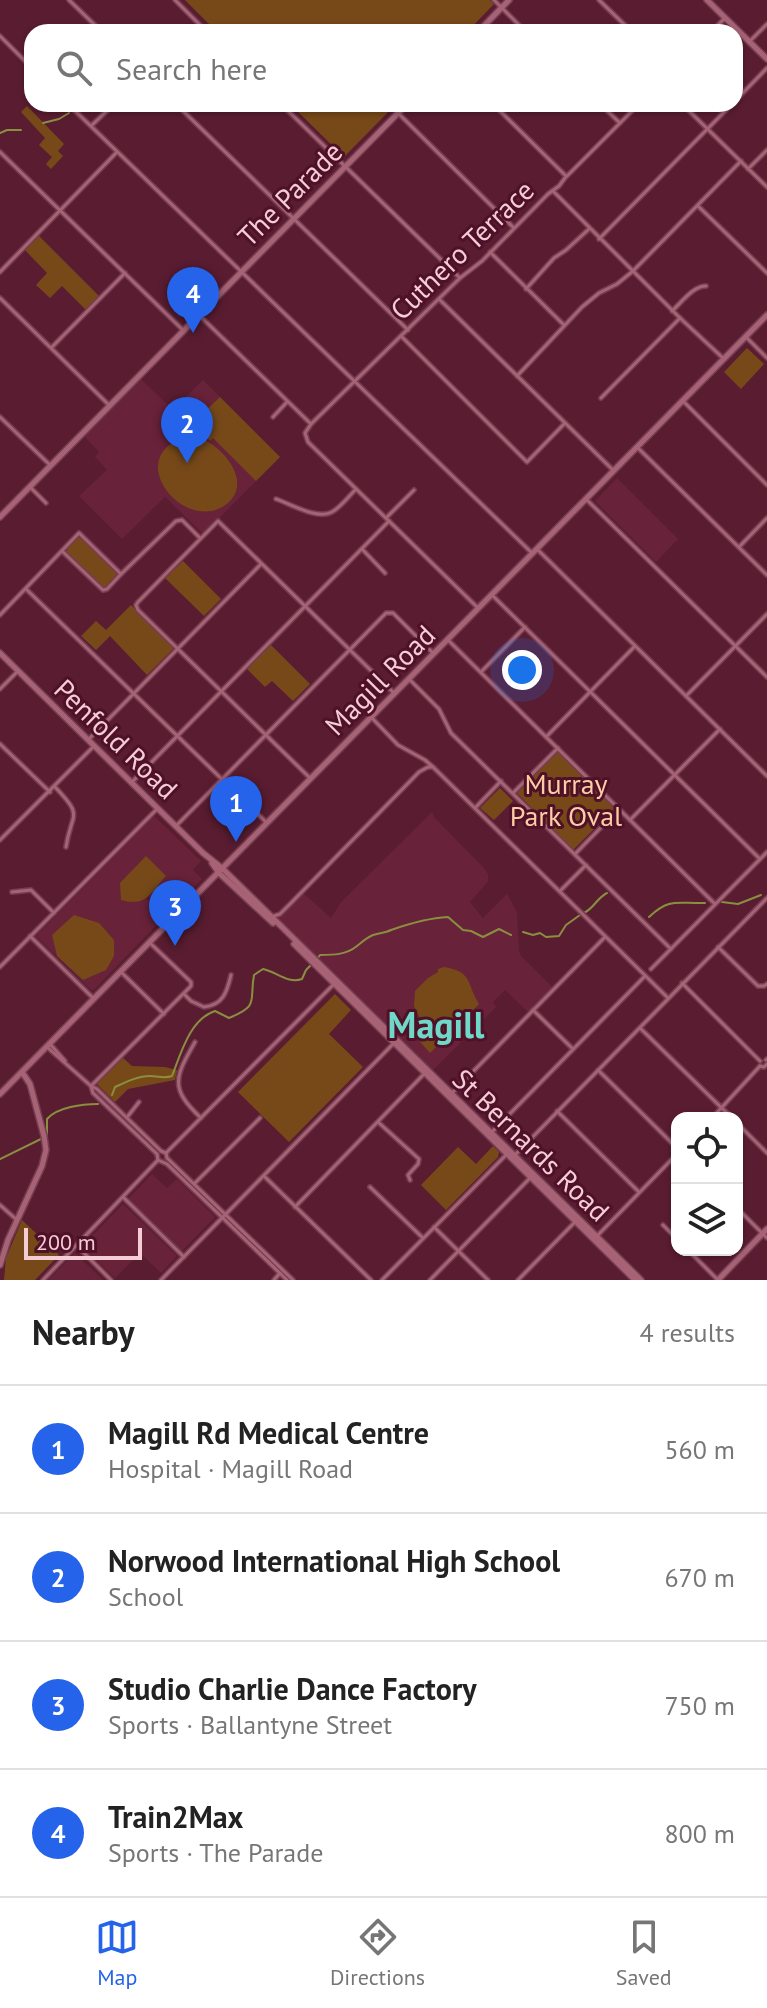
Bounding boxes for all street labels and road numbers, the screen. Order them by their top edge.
street label: The Parade [229,133,350,254]
street label: Cuthero Terrace [382,172,541,328]
street label: Magill Road [316,616,443,743]
street label: Penfold Road [47,671,186,807]
street label: St Bernards Road [445,1060,618,1229]

